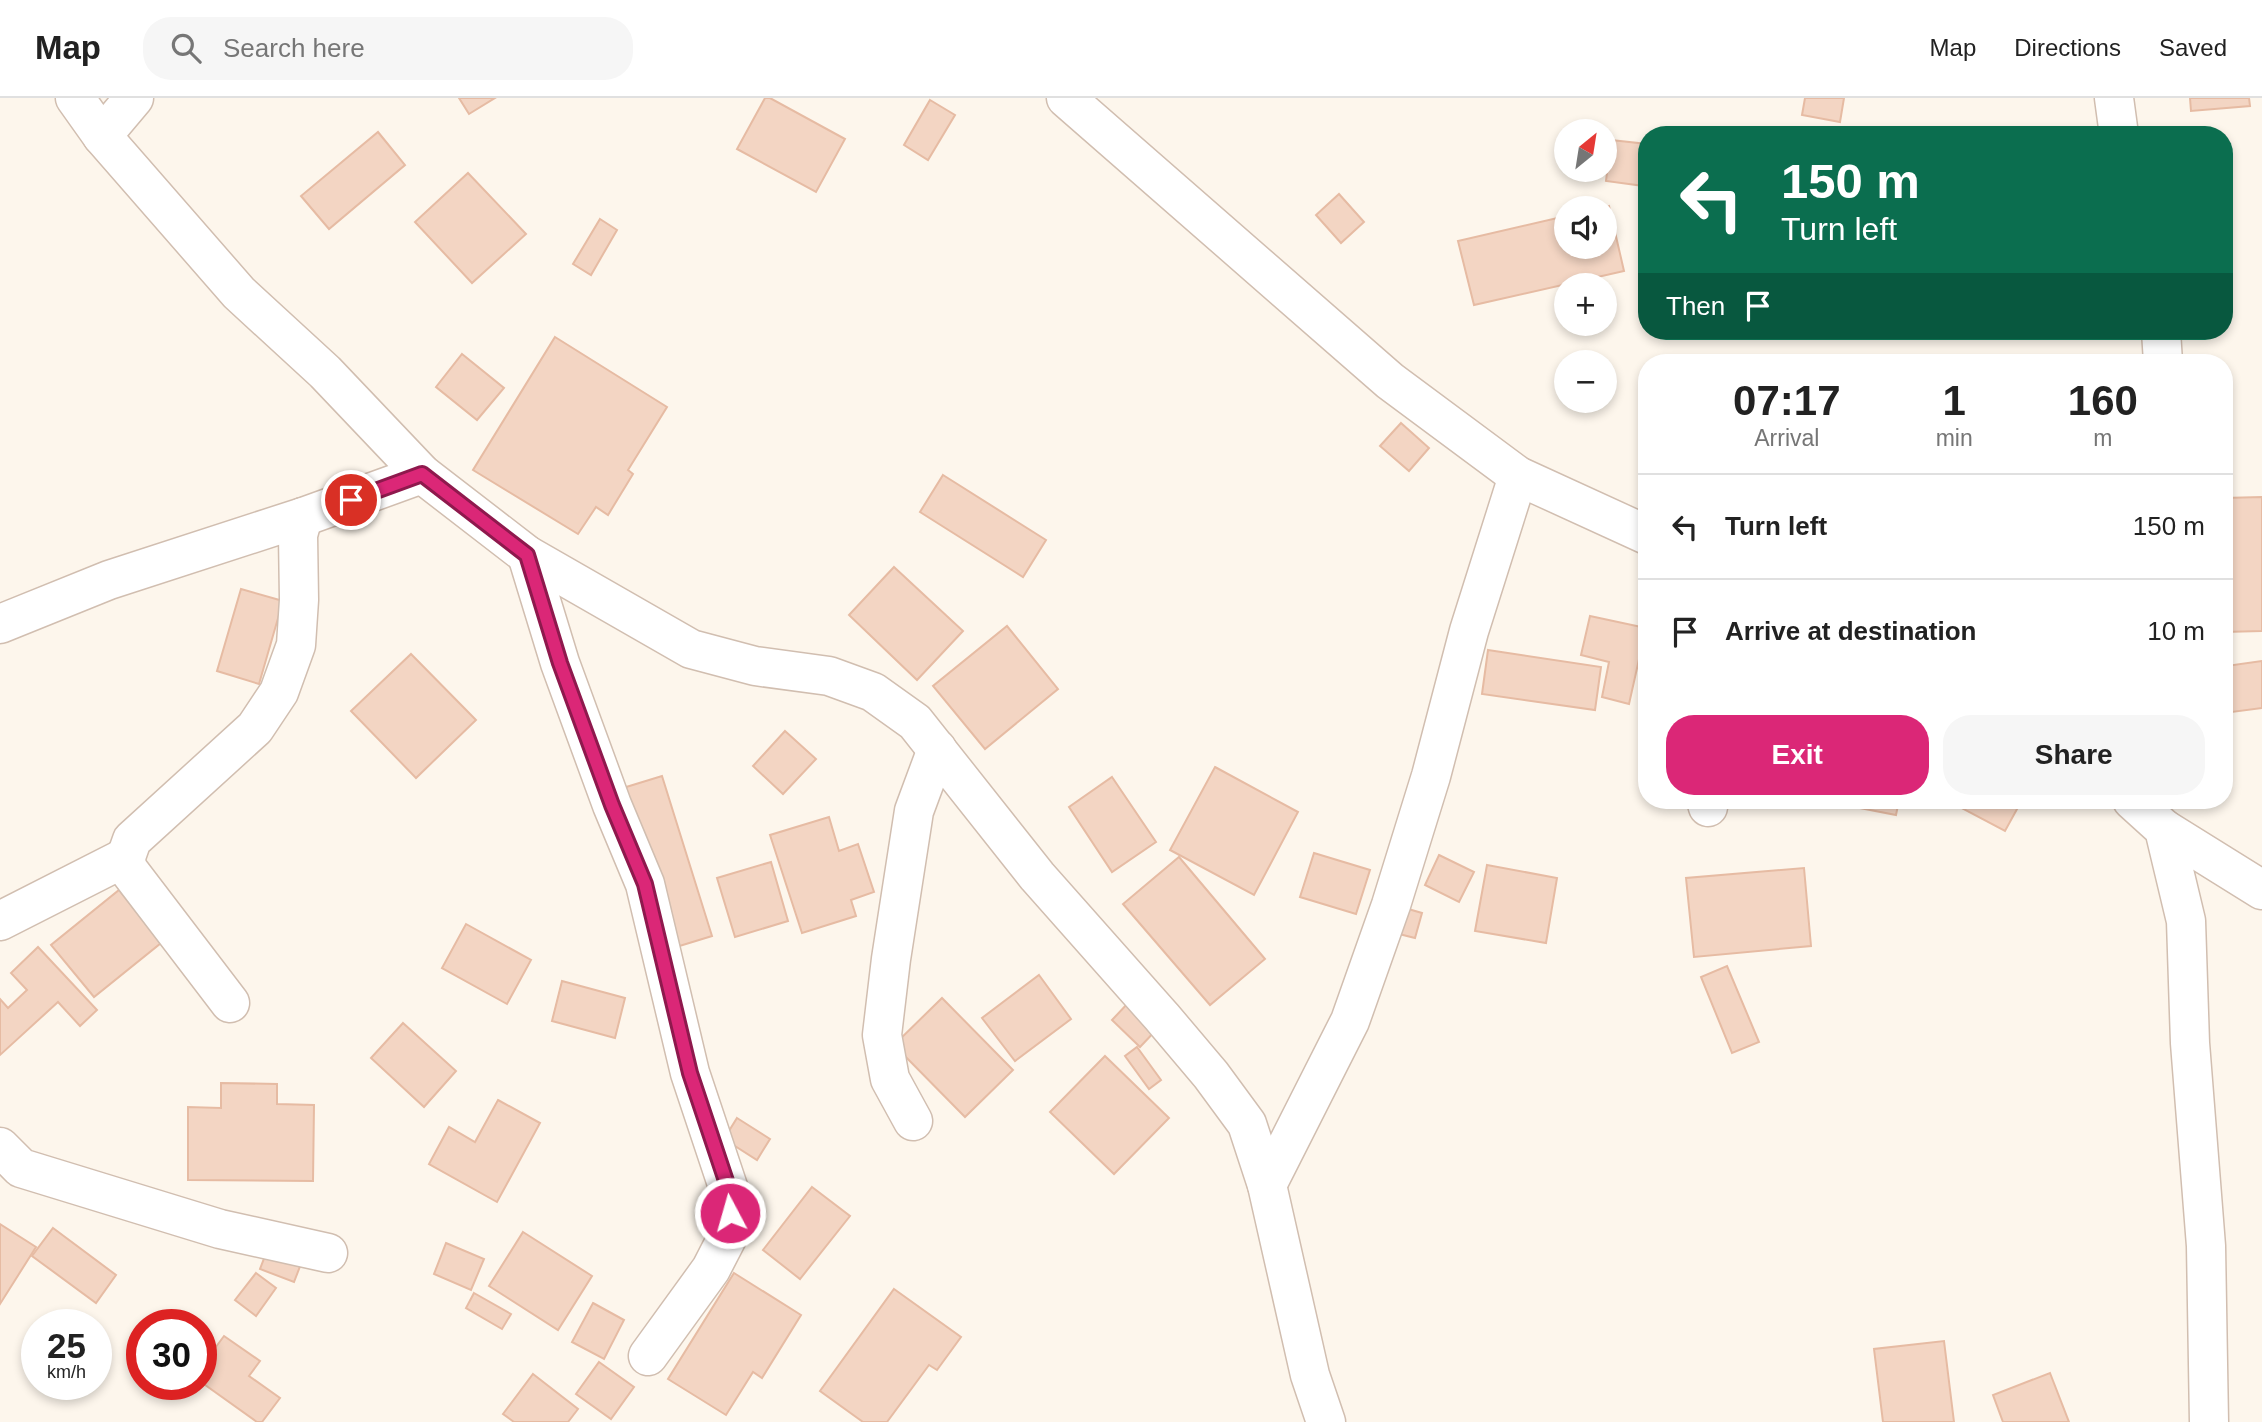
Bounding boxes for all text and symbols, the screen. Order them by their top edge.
search box [143,17,633,80]
text: Map [35,29,101,66]
icon: search [167,29,205,67]
text: Search here [223,33,365,63]
text: Map [1930,34,1976,61]
text: Directions [2014,34,2121,61]
text: Saved [2159,34,2227,61]
north arrow [1554,119,1617,182]
map controls [1554,119,1617,413]
icon: left [1666,154,1757,245]
text: 150 m [1781,154,1920,208]
button: sound [1554,196,1617,259]
text: Turn left [1781,211,1897,247]
button: + [1554,273,1617,336]
icon: arrive [1739,287,1777,325]
text: Then [1666,291,1725,321]
button: − [1554,350,1617,413]
text: 07:17 [1733,377,1841,424]
text: 1 [1942,377,1966,424]
text: 160 [2068,377,2138,424]
text: Arrival [1754,425,1819,451]
text: min [1936,425,1973,451]
text: m [2093,425,2112,451]
pin [321,470,381,530]
icon: arrive [332,481,370,519]
icon: left [1666,508,1704,546]
text: Turn left [1725,511,1827,541]
text: 150 m [2133,511,2205,541]
icon: arrive [1666,613,1704,651]
text: Arrive at destination [1725,616,1976,646]
text: 10 m [2147,616,2205,646]
button: Exit [1666,715,1929,795]
button: Share [1943,715,2205,795]
position arrow [693,1176,767,1250]
speed limit sign: 30 [126,1309,217,1400]
text: 25 [47,1326,86,1365]
text: km/h [47,1362,86,1382]

